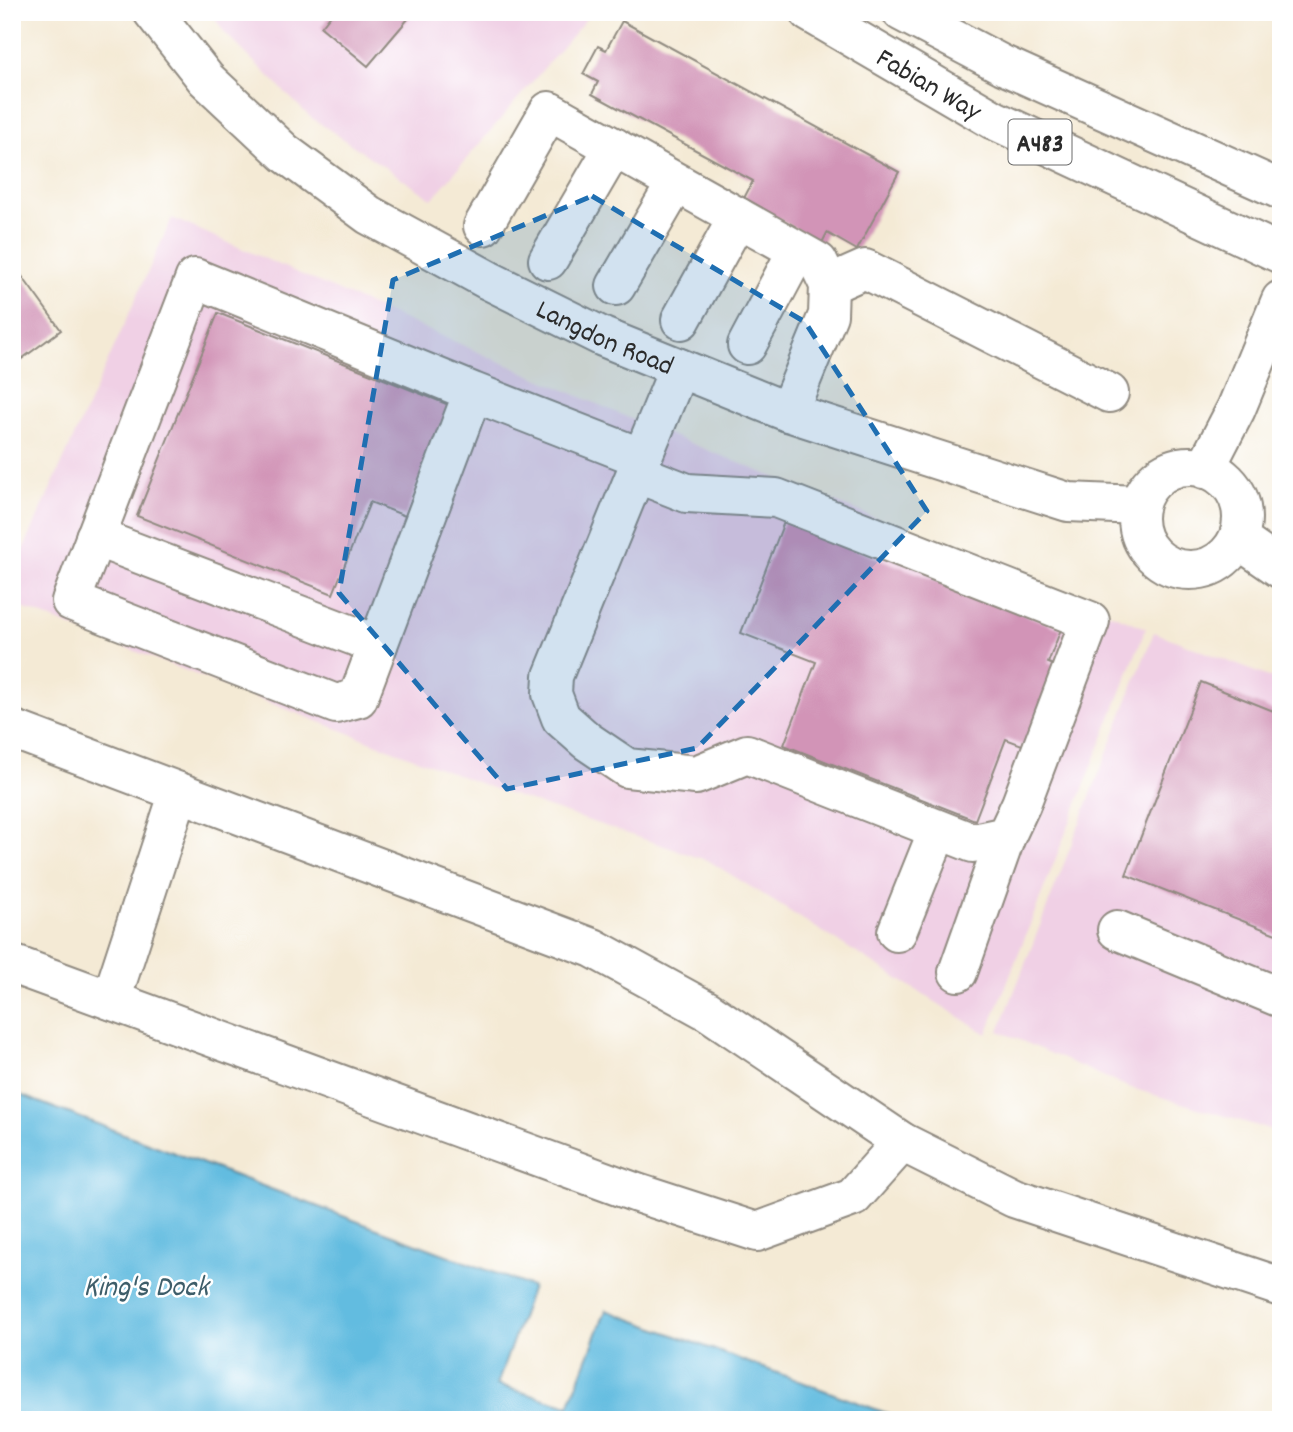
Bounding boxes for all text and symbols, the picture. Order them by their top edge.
street label: Fabian Way [867,40,988,134]
road number: A483 [1009,119,1072,164]
street label: Langdon Road [528,292,679,389]
water label: King's Dock [84,1268,211,1311]

